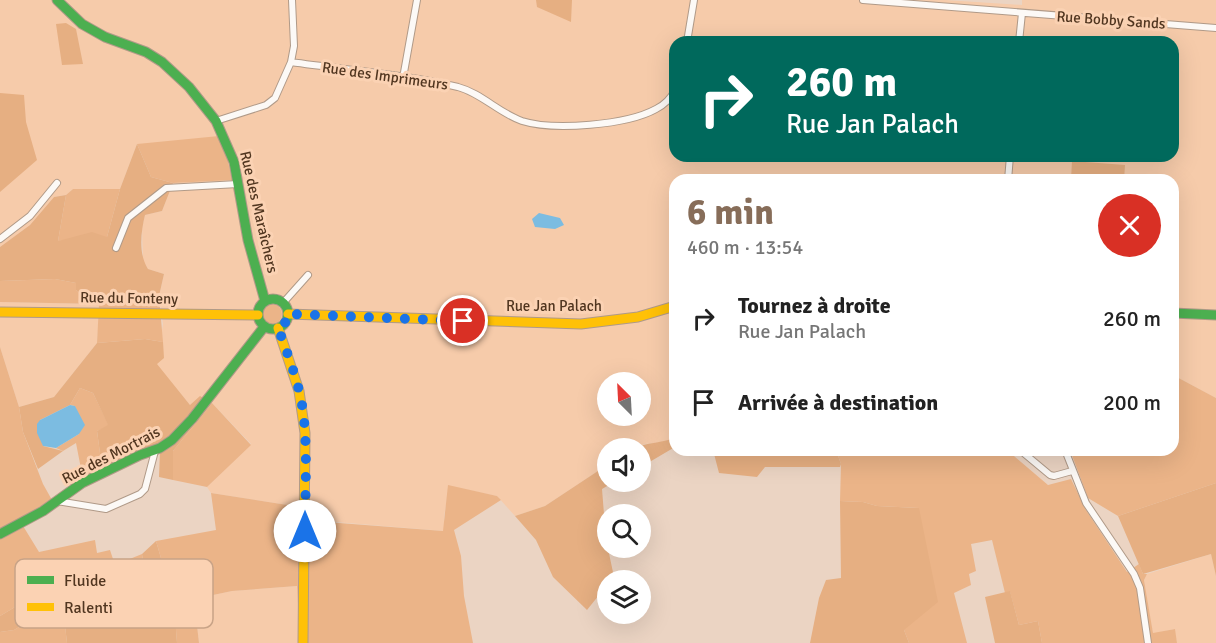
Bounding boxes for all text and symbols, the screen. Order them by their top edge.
street label: Rue Bobby Sands [1056,7,1167,33]
text: 260 m [786,57,897,108]
street label: Rue des Imprimeurs [321,58,449,94]
icon: right [687,60,765,138]
text: Rue Jan Palach [786,108,959,141]
street label: Rue des Maraîchers [236,149,282,275]
text: 6 min [687,190,774,235]
button: close [1098,194,1161,257]
text: 460 m · 13:54 [687,235,803,260]
street label: Rue du Fonteny [80,288,178,308]
text: Tournez à droite [738,292,891,319]
pin [437,295,488,346]
street label: Rue Jan Palach [506,297,602,315]
icon: right [687,302,720,335]
icon: arrive [446,304,479,337]
text: 260 m [1103,305,1161,332]
text: Rue Jan Palach [738,319,866,344]
north arrow [597,372,651,426]
map controls [597,372,651,624]
icon: arrive [687,386,720,419]
text: Arrivée à destination [738,389,938,416]
text: 200 m [1103,389,1161,416]
street label: Rue des Mortrais [59,422,163,487]
button: sound [597,438,651,492]
position arrow [273,499,337,563]
button: search [597,504,651,558]
legend [15,559,213,628]
button: layers [597,570,651,624]
text: Fluide [64,571,106,591]
text: Ralenti [64,598,113,618]

